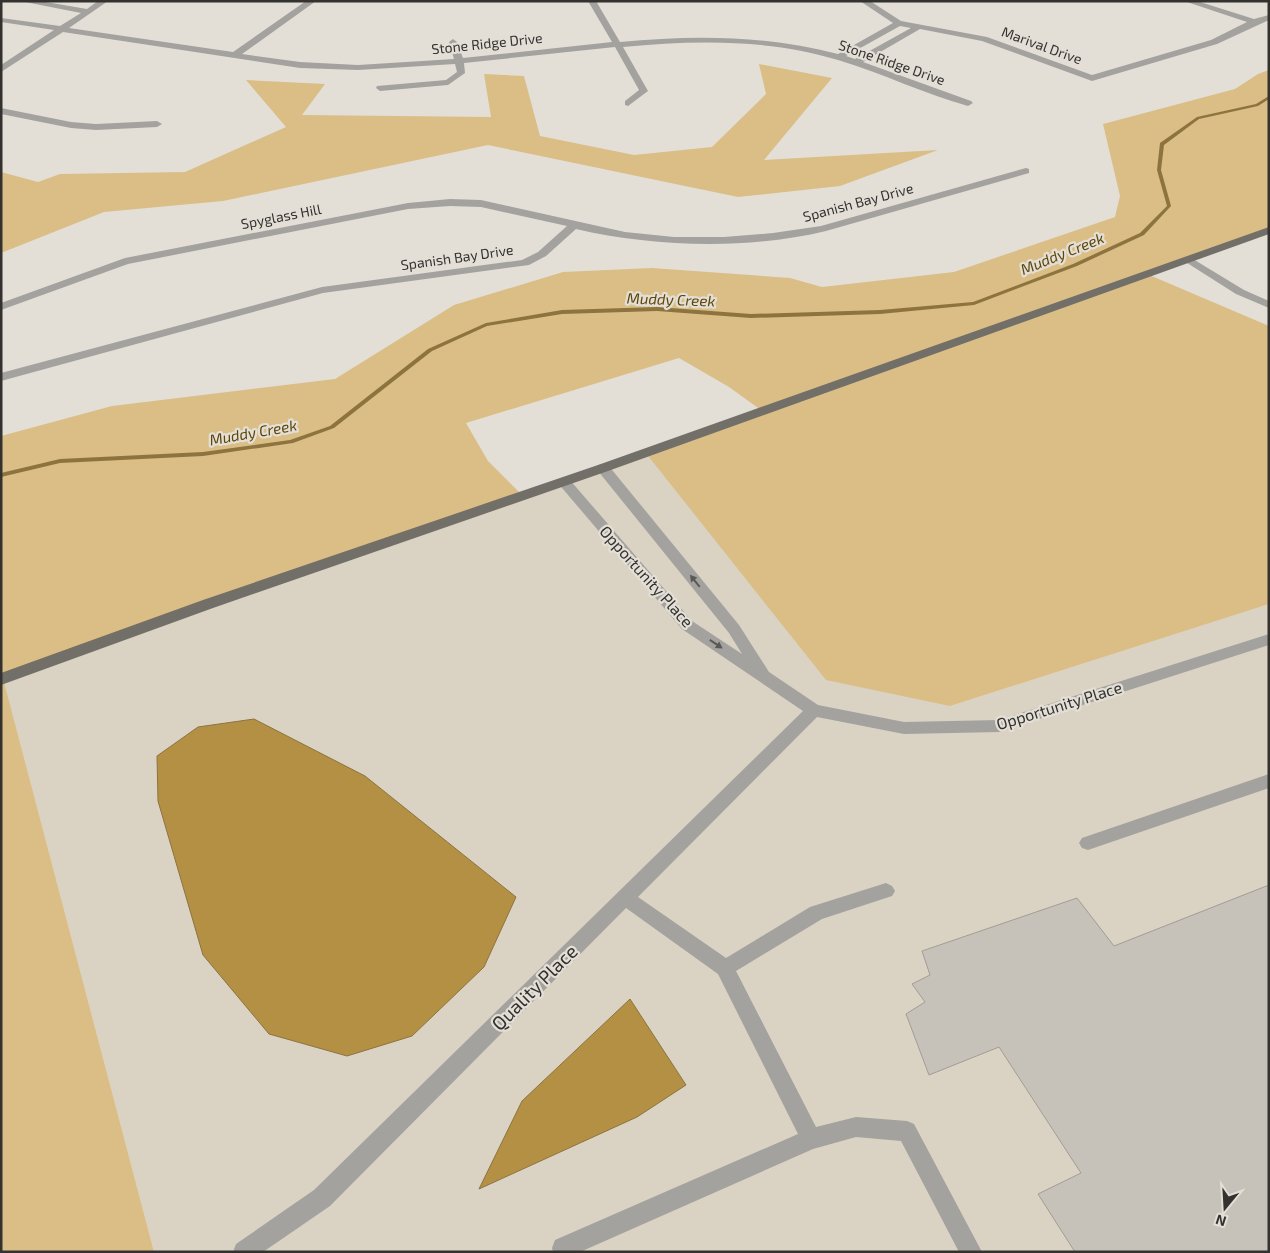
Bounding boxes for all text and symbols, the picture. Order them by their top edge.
street label: Marival Drive [1000,23,1084,67]
street label: Stone Ridge Drive [431,29,543,57]
street label: Stone Ridge Drive [836,36,948,88]
street label: Spanish Bay Drive [801,179,915,225]
street label: Spyglass Hill [239,200,323,232]
water label: Muddy Creek [1018,228,1107,279]
street label: Spanish Bay Drive [400,241,514,273]
water label: Muddy Creek [626,288,716,311]
water label: Muddy Creek [208,415,298,450]
street label: Opportunity Place [596,521,698,631]
one-way arrow [690,575,701,588]
one-way arrow [709,639,723,649]
street label: Opportunity Place [994,677,1124,733]
street label: Quality Place [486,939,582,1035]
north arrow [1200,1183,1250,1233]
text: N [1213,1211,1228,1230]

